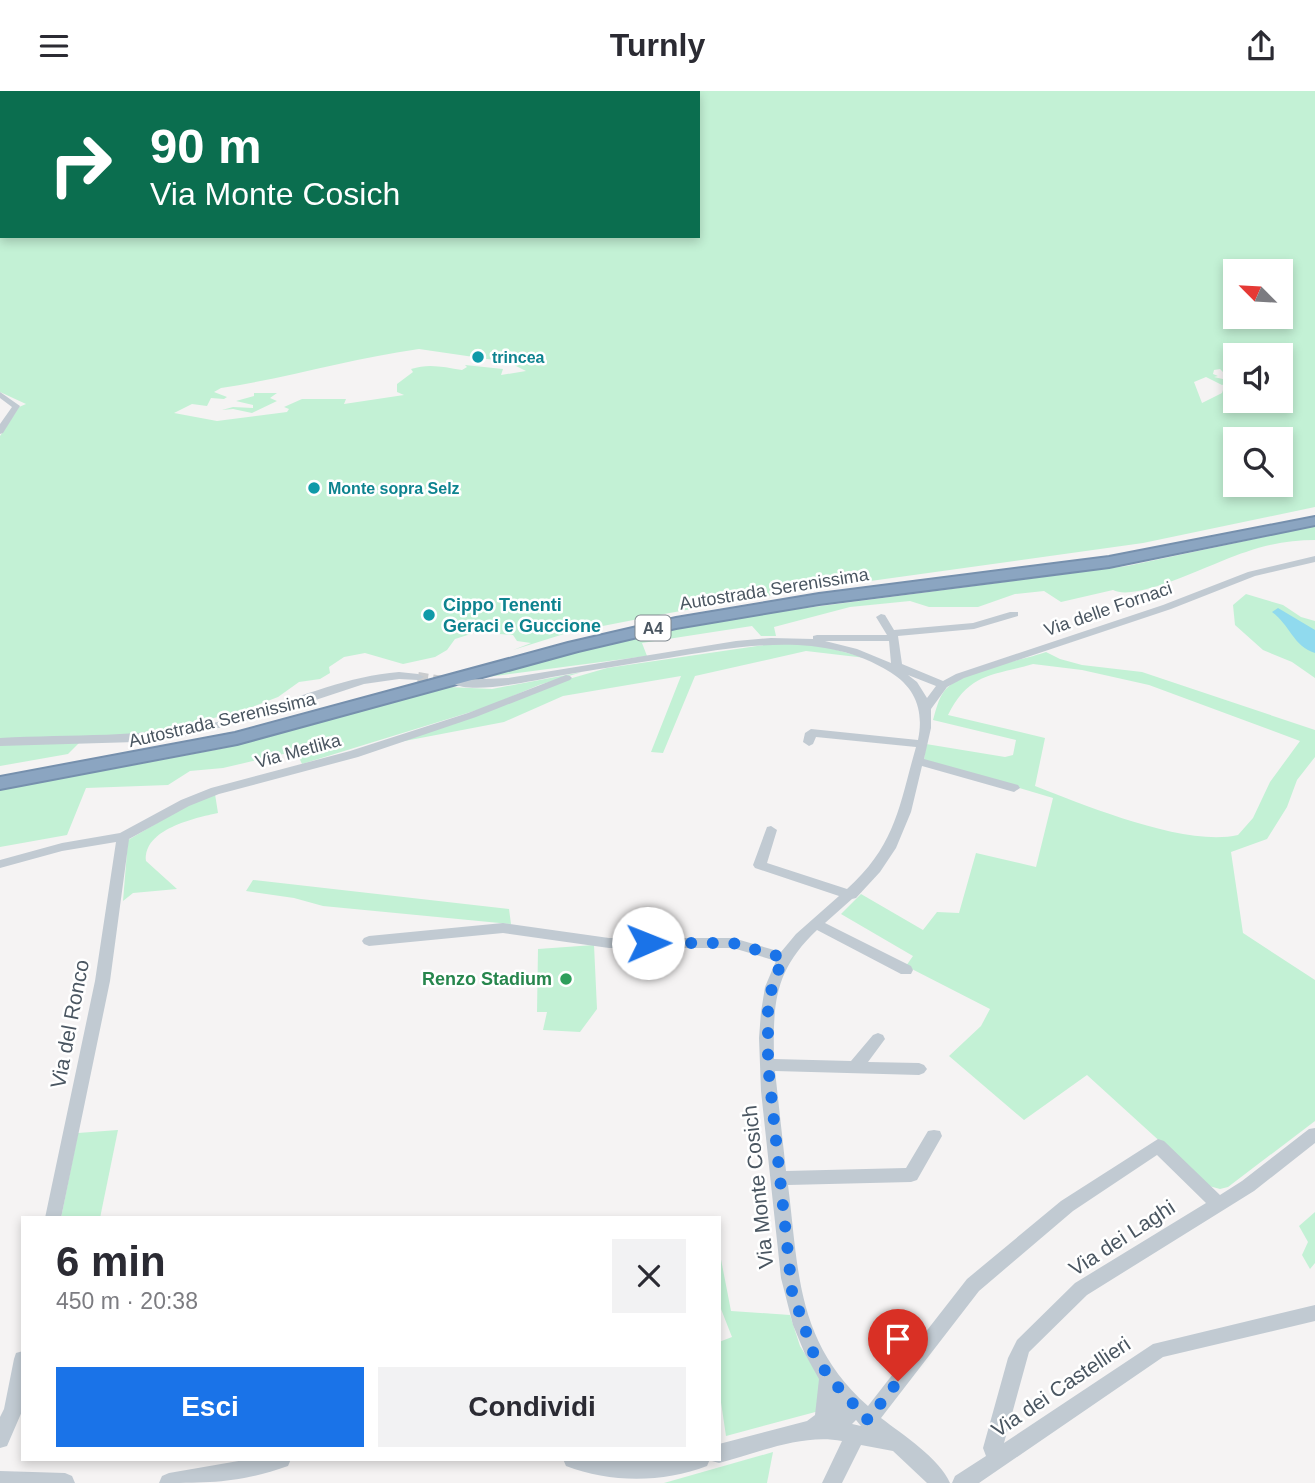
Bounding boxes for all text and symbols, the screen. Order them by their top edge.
icon: menu [35,27,73,65]
text: Turnly [610,27,705,63]
icon: share [1242,27,1280,65]
icon: right [35,119,126,210]
text: 90 m [150,119,262,173]
text: Via Monte Cosich [150,176,400,212]
north arrow [1223,259,1293,329]
map controls [1223,259,1293,497]
button: sound [1223,343,1293,413]
marker: trincea [470,349,486,365]
place label: trincea [492,349,545,366]
button: search [1223,427,1293,497]
marker: Monte sopra Selz [306,480,322,496]
place label: Monte sopra Selz [328,480,460,497]
street label: Autostrada Serenissima [678,564,871,614]
street label: Via delle Fornaci [1042,578,1174,640]
place label: Cippo Tenenti Geraci e Guccione [443,595,601,636]
marker: Cippo Tenenti Geraci e Guccione [421,607,437,623]
road number: A4 [636,615,670,641]
street label: Autostrada Serenissima [127,689,318,751]
street label: Via Metlika [253,730,344,772]
position arrow [611,906,685,980]
street label: Via del Ronco [46,958,93,1090]
place label: Renzo Stadium [422,969,552,989]
marker: Renzo Stadium [558,971,574,987]
street label: Via Monte Cosich [737,1104,778,1270]
street label: Via dei Laghi [1065,1195,1179,1280]
text: 6 min [56,1238,166,1285]
button: close [612,1239,686,1313]
text: 450 m · 20:38 [56,1288,198,1314]
pin [868,1309,928,1381]
icon: arrive [879,1320,917,1358]
street label: Via dei Castellieri [987,1332,1134,1441]
button: Esci [56,1367,364,1447]
button: Condividi [378,1367,686,1447]

